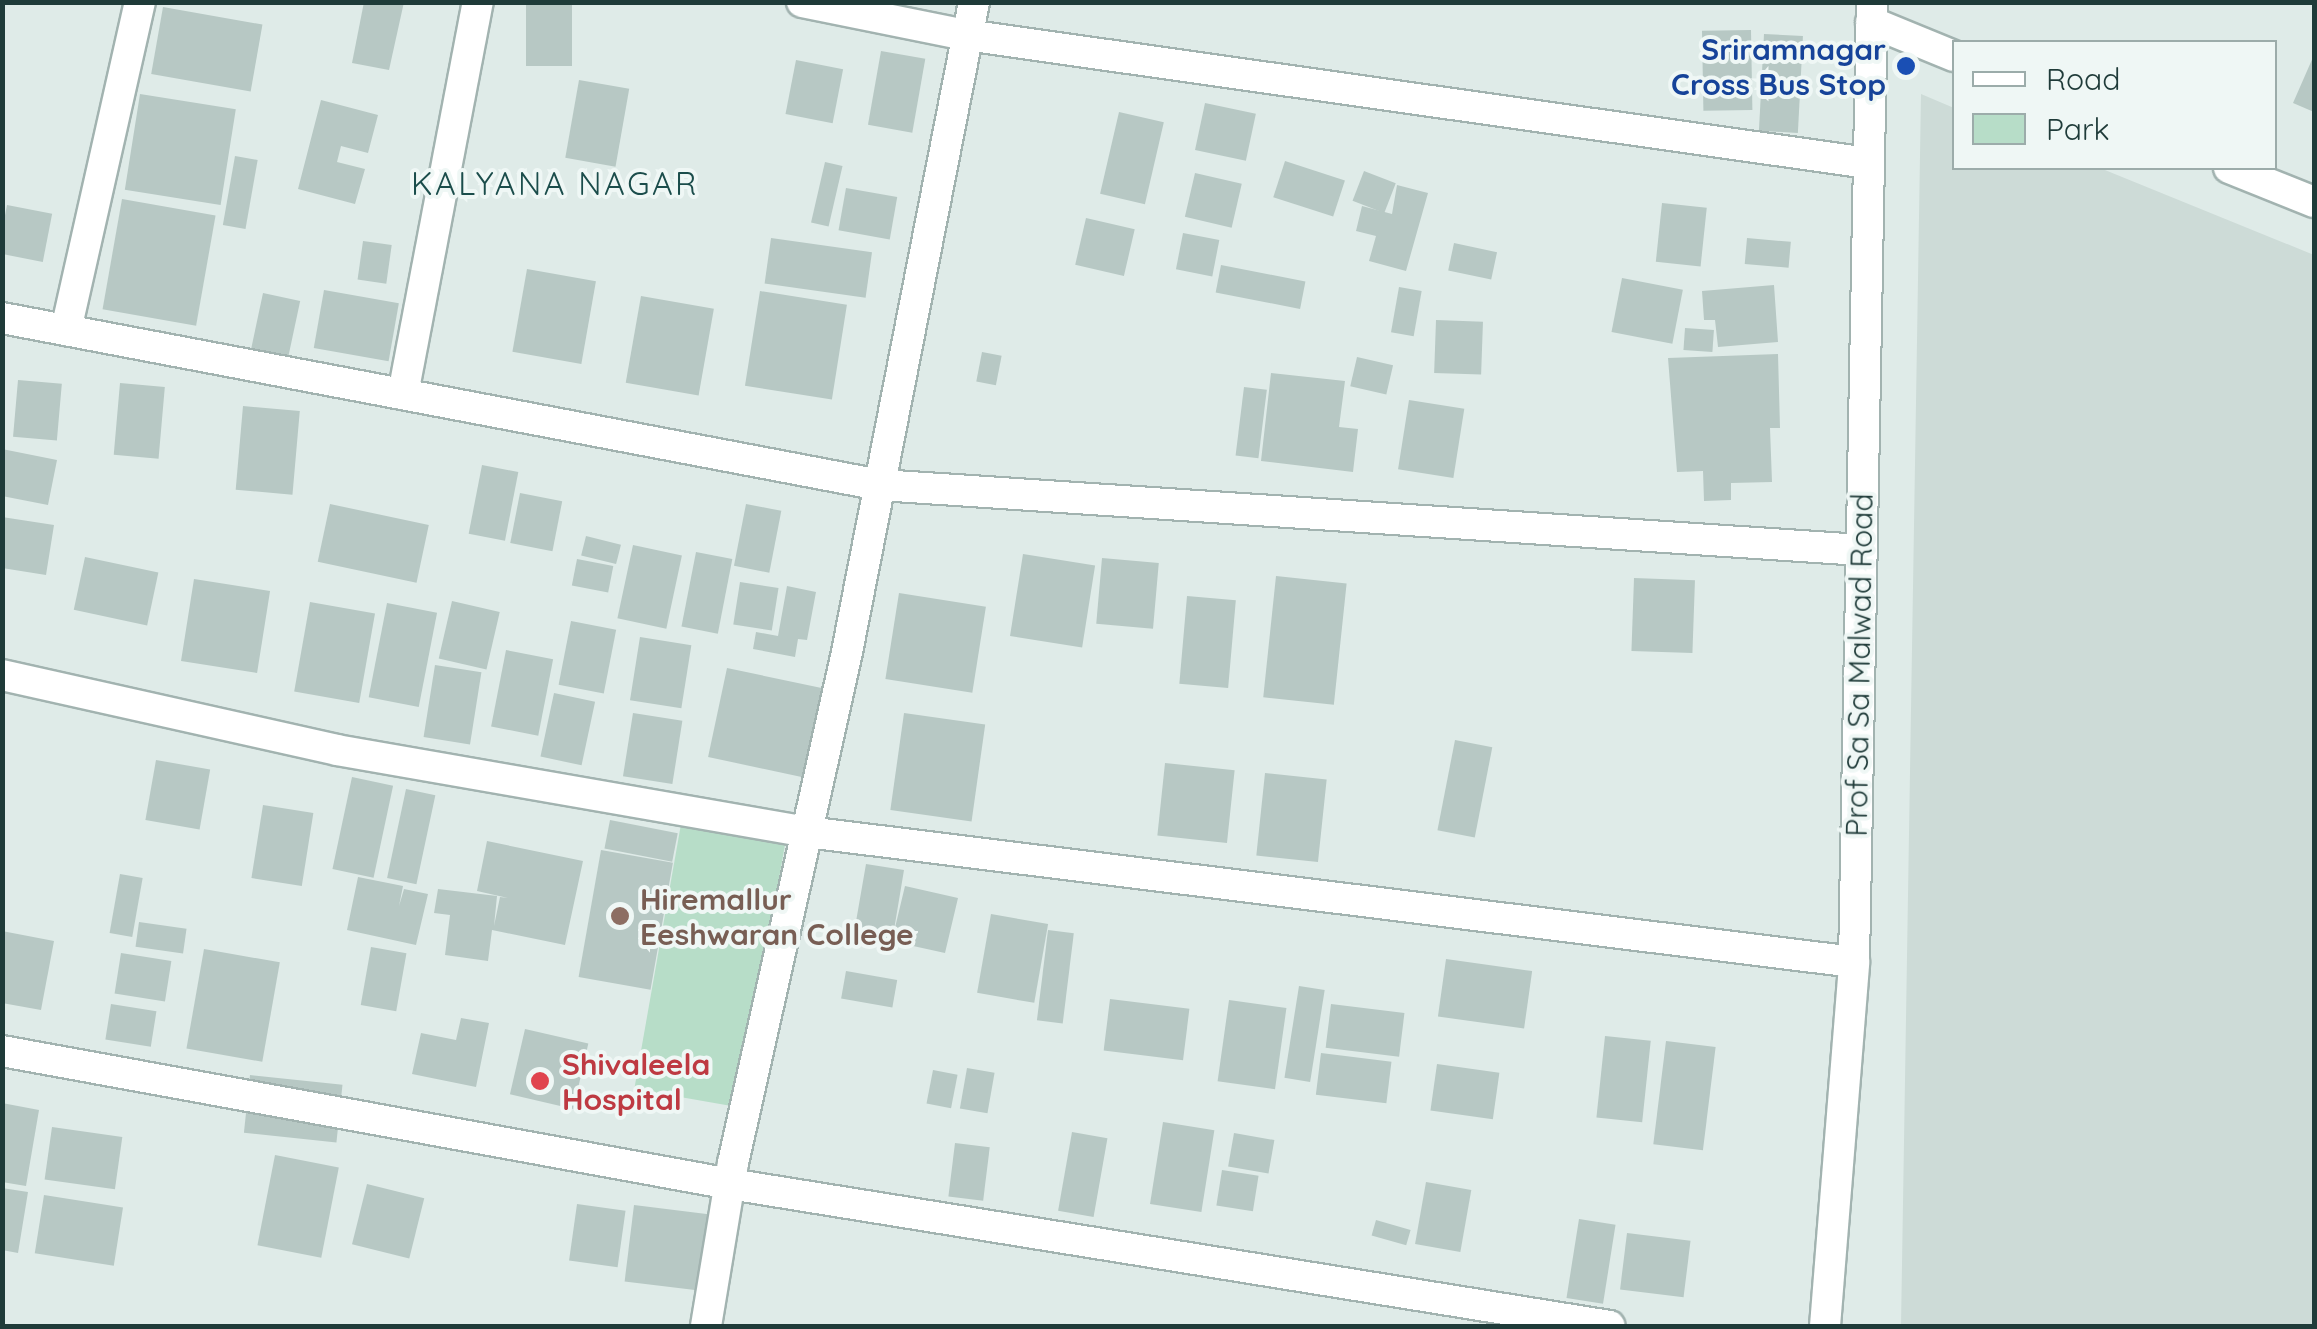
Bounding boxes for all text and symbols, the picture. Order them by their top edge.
place label: Sriramnagar Cross Bus Stop [1671,31,1886,102]
legend [1952,40,2277,170]
marker: Sriramnagar Cross Bus Stop [1895,55,1917,77]
text: Road [2046,60,2120,98]
text: Park [2046,110,2110,148]
district label: KALYANA NAGAR [411,164,699,202]
street label: Prof Sa Sa Malwad Road [1838,493,1880,837]
place label: Hiremallur Eeshwaran College [640,881,914,952]
marker: Hiremallur Eeshwaran College [609,905,631,927]
place label: Shivaleela Hospital [562,1046,710,1116]
marker: Shivaleela Hospital [527,1068,553,1094]

